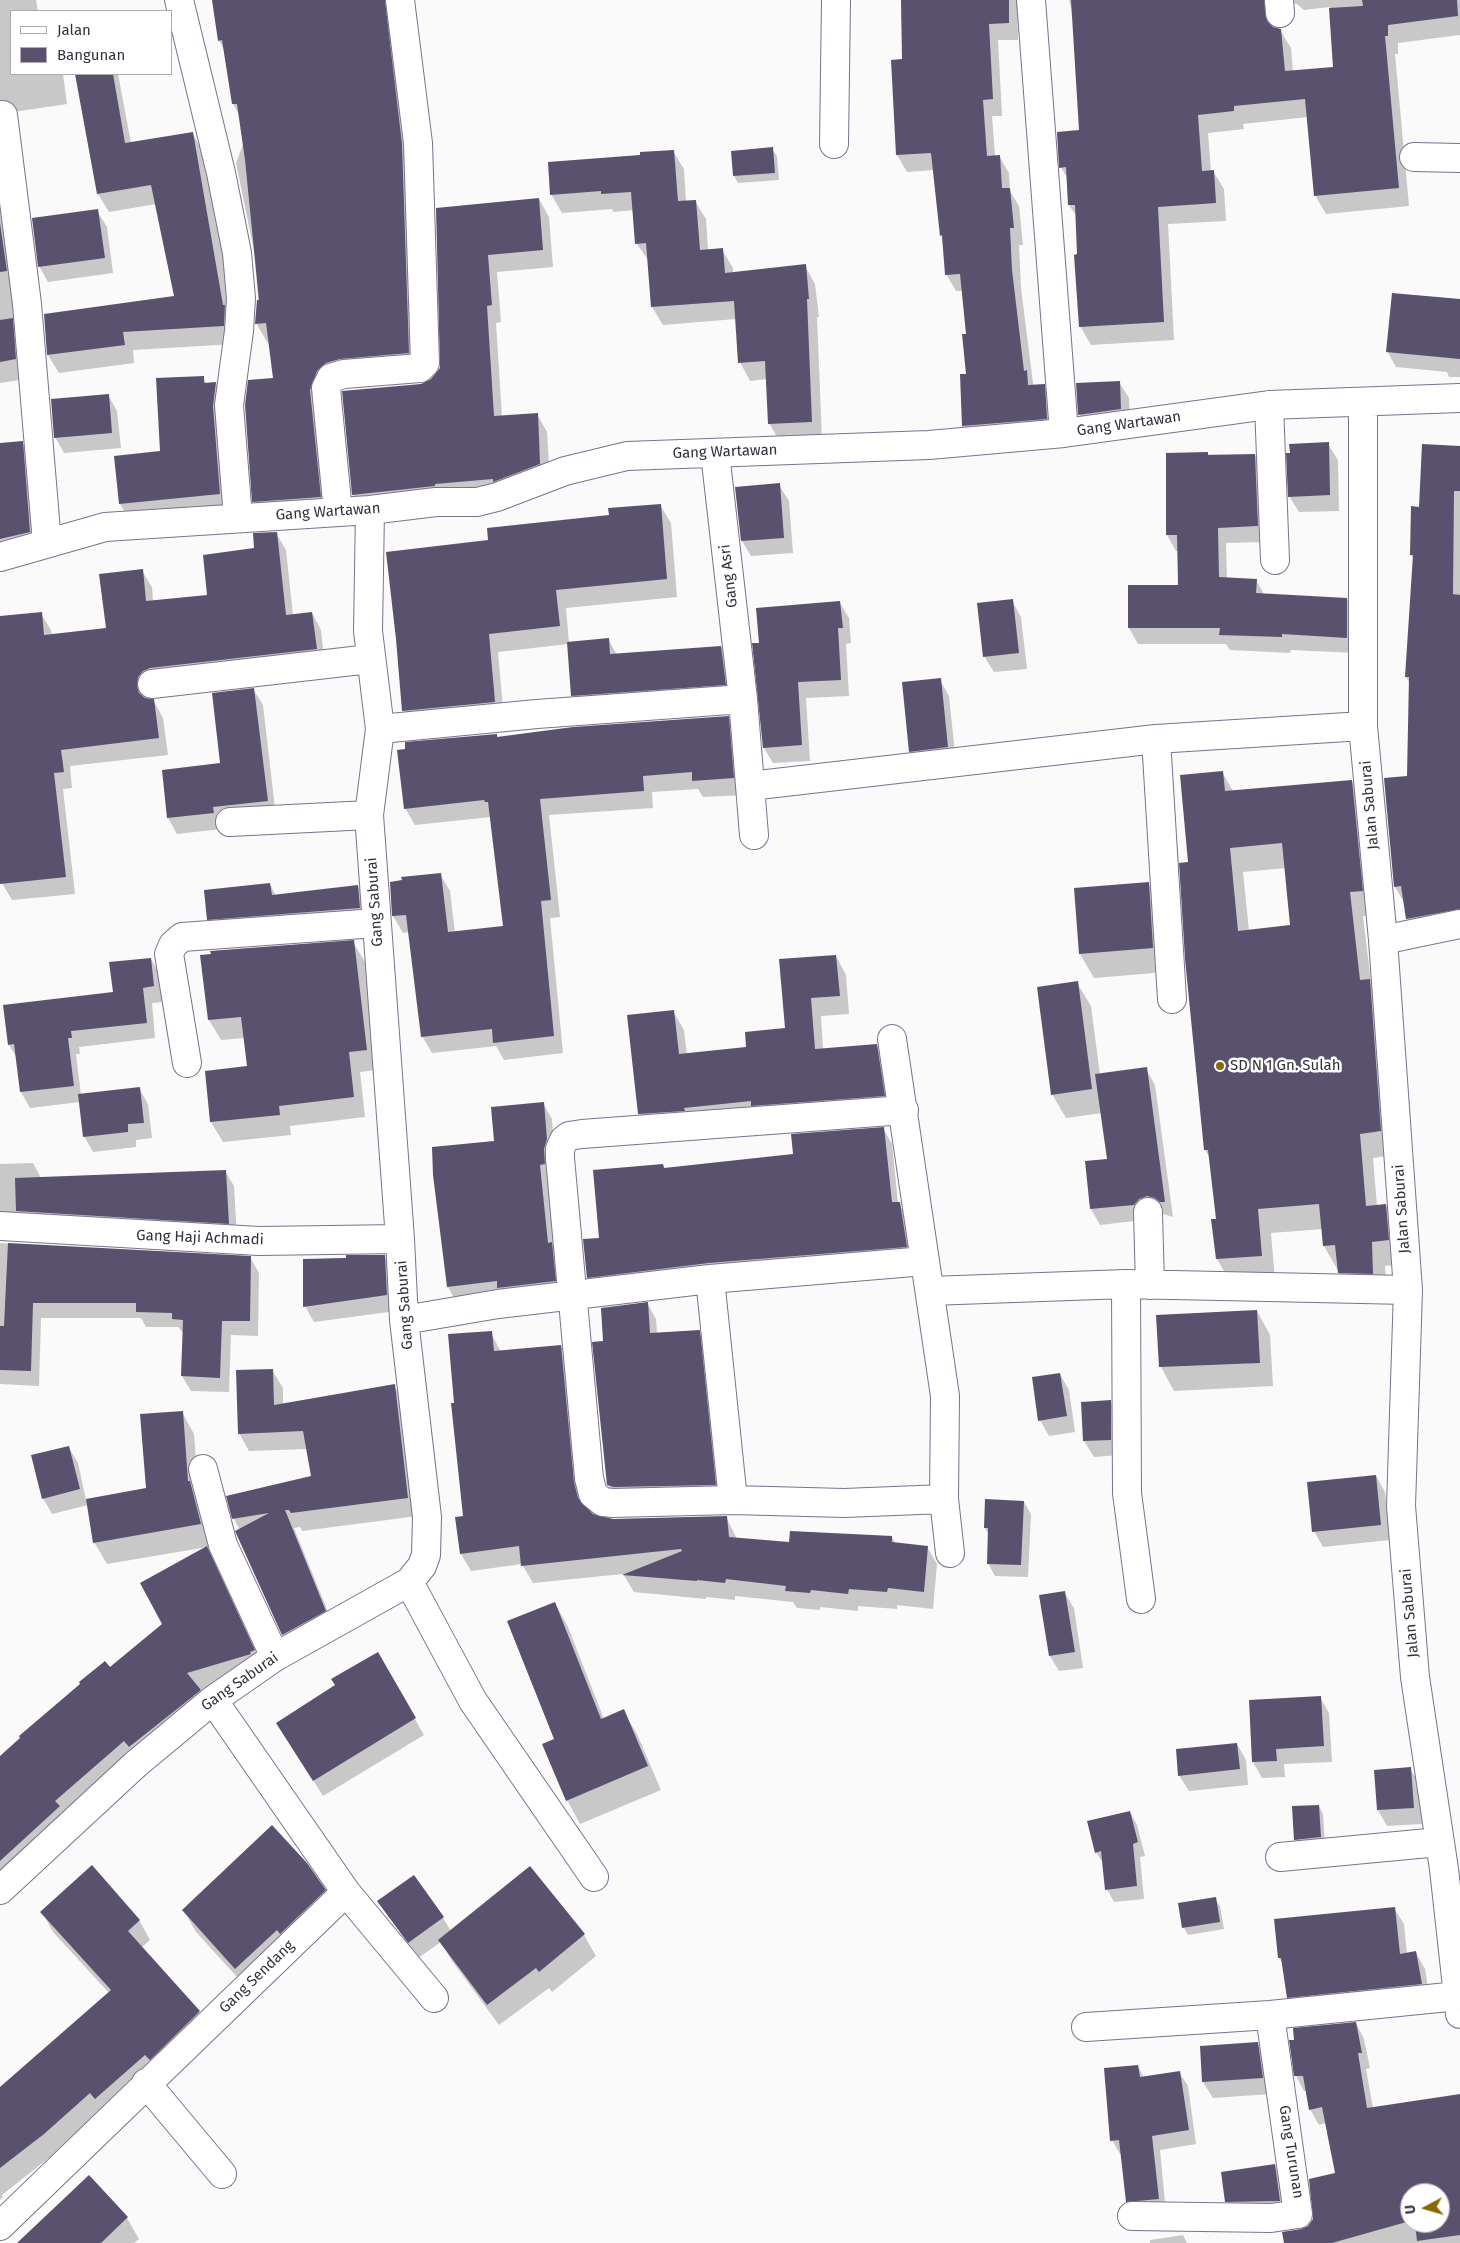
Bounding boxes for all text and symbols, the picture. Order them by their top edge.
legend [10,10,172,75]
text: Jalan [57,21,91,39]
text: Bangunan [57,46,125,64]
street label: Gang Wartawan [1076,408,1182,440]
street label: Gang Wartawan [672,441,778,463]
street label: Gang Wartawan [275,499,381,525]
street label: Gang Asri [716,543,742,609]
street label: Jalan Saburai [1357,760,1383,850]
street label: Gang Saburai [363,857,387,947]
place label: SD N 1 Gn. Sulah [1230,1057,1341,1075]
marker: SD N 1 Gn. Sulah [1214,1060,1226,1072]
street label: Jalan Saburai [1390,1164,1414,1254]
street label: Gang Haji Achmadi [136,1227,264,1249]
street label: Gang Saburai [393,1260,417,1350]
street label: Jalan Saburai [1397,1568,1423,1658]
street label: Gang Saburai [198,1649,282,1715]
street label: Gang Sendang [216,1937,298,2017]
street label: Gang Turunan [1275,2104,1307,2200]
north arrow [1400,2183,1450,2233]
text: U [1402,2204,1420,2215]

